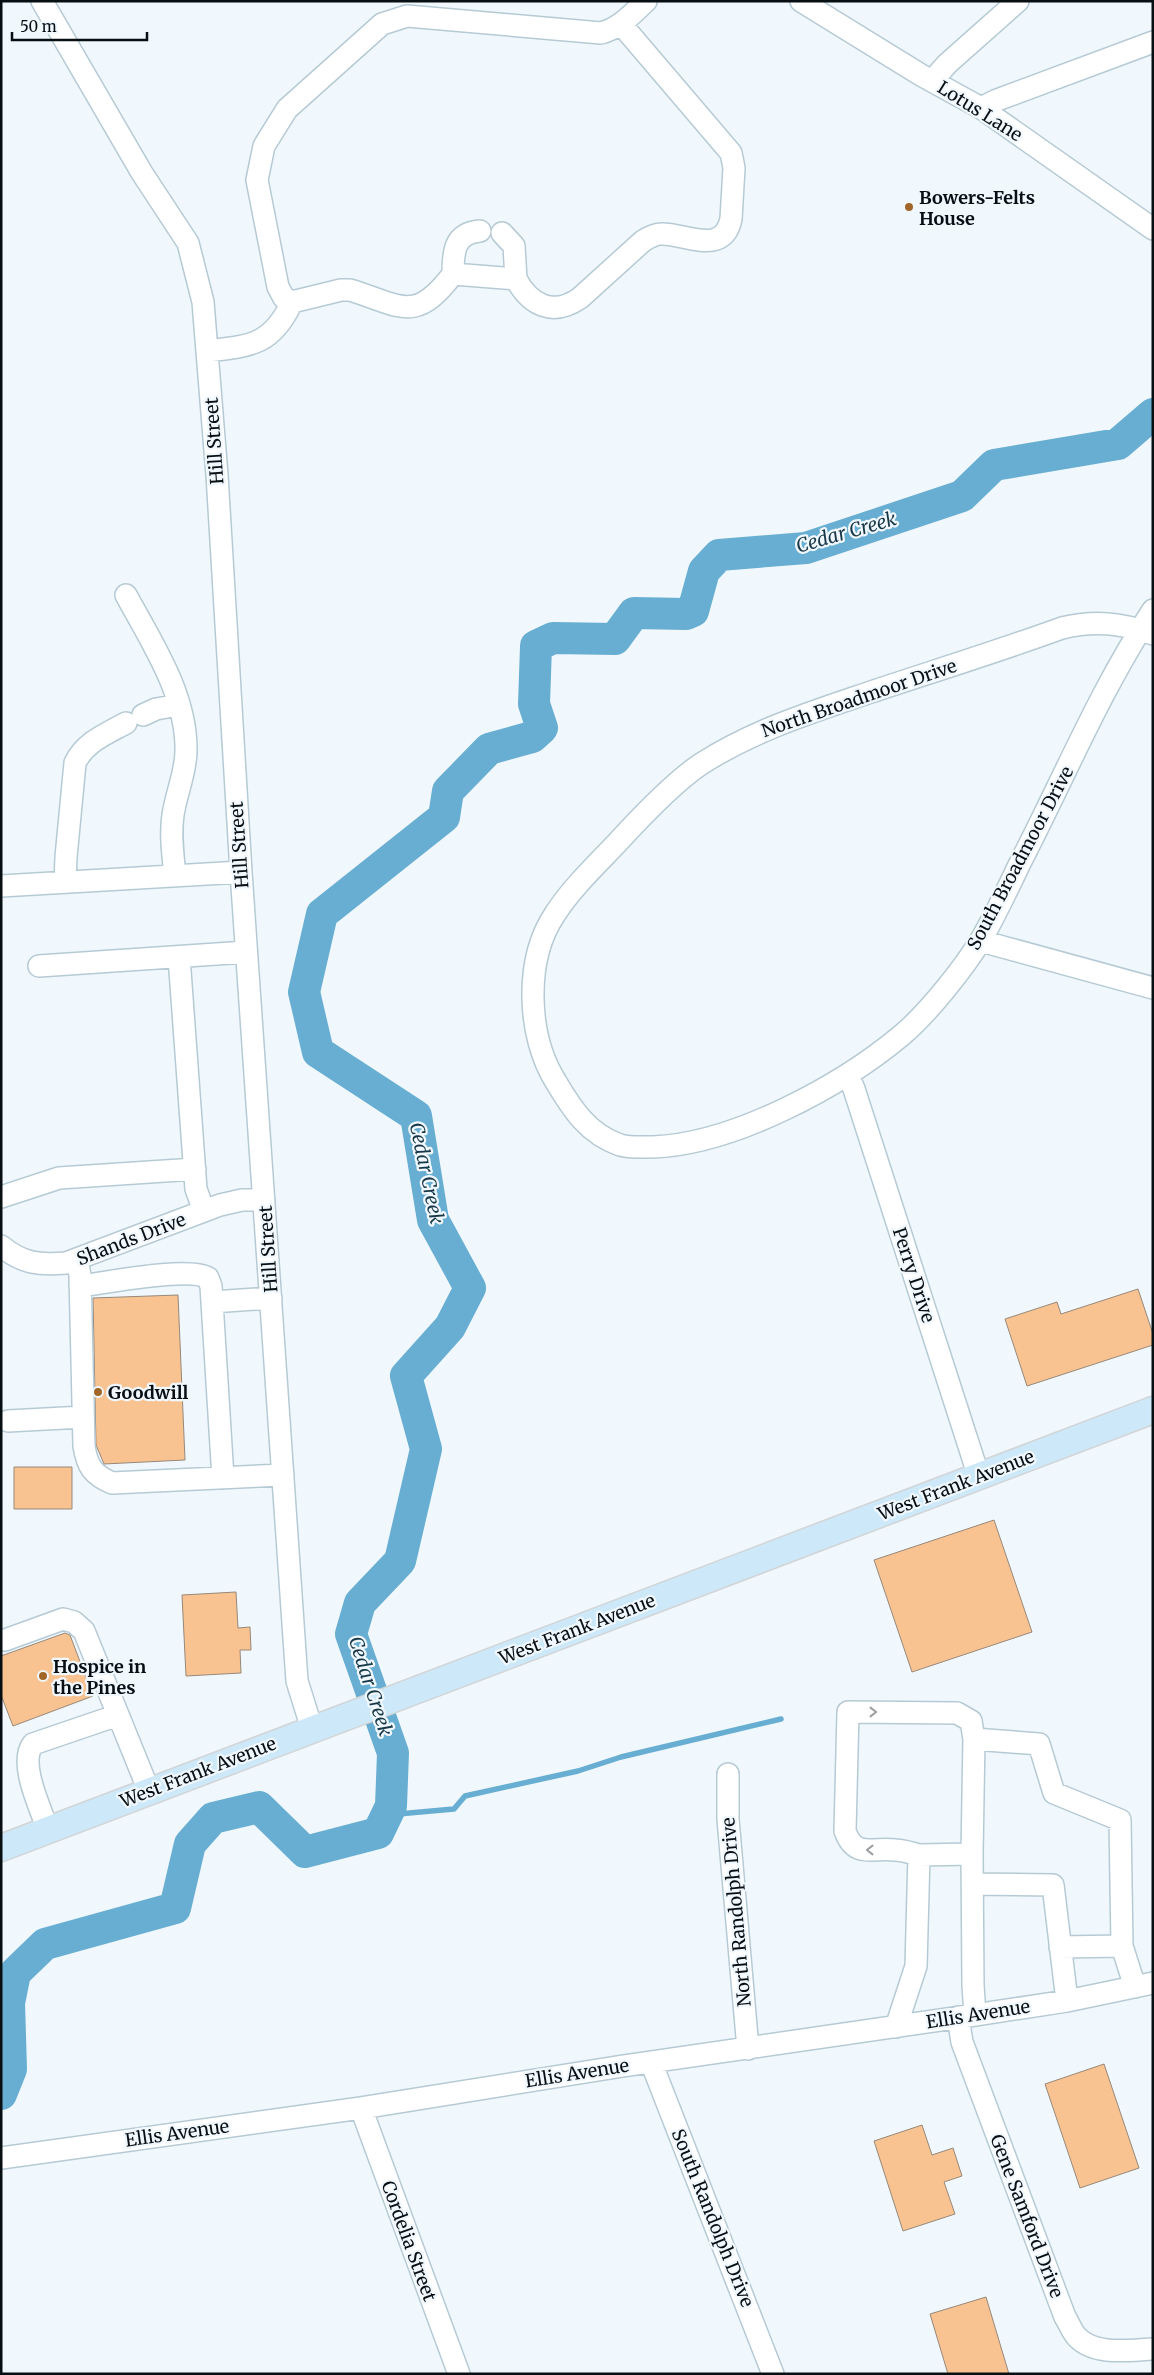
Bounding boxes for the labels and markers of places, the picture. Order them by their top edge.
place label: Bowers-Felts House [919,186,1035,230]
marker: Bowers-Felts House [903,201,915,213]
place label: Goodwill [108,1381,188,1404]
marker: Goodwill [92,1386,104,1398]
place label: Hospice in the Pines [53,1655,146,1699]
marker: Hospice in the Pines [37,1670,49,1682]

